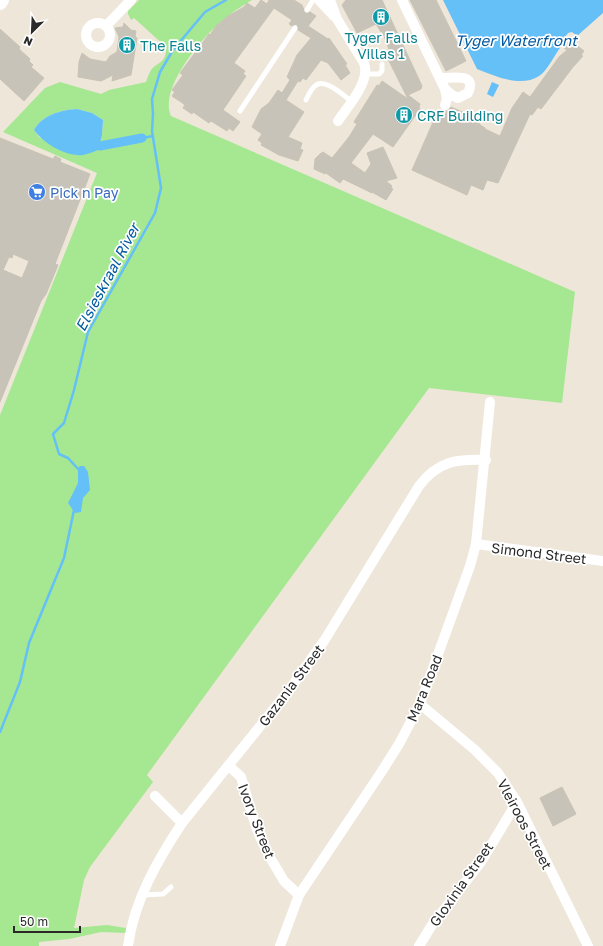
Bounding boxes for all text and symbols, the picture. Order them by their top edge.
building icon: Tyger Falls Villas 1 [371,7,391,27]
north arrow [12,12,52,52]
place label: Tyger Falls Villas 1 [344,29,418,62]
water label: Tyger Waterfront [455,31,579,50]
text: N [21,34,34,49]
building icon: The Falls [117,35,137,55]
place label: The Falls [140,37,201,54]
building icon: CRF Building [394,105,414,125]
place label: CRF Building [417,107,503,124]
supermarket icon: Pick n Pay [27,182,47,202]
place label: Pick n Pay [50,184,119,201]
water label: Elsieskraal River [71,218,144,334]
street label: Simond Street [490,539,588,567]
street label: Gazania Street [255,641,327,729]
street label: Mara Road [403,652,445,724]
street label: Vleiroos Street [494,776,556,872]
street label: Ivory Street [235,781,279,861]
street label: Gloxinia Street [426,839,496,929]
scale bar [14,908,80,934]
text: 50 m [20,914,48,929]

